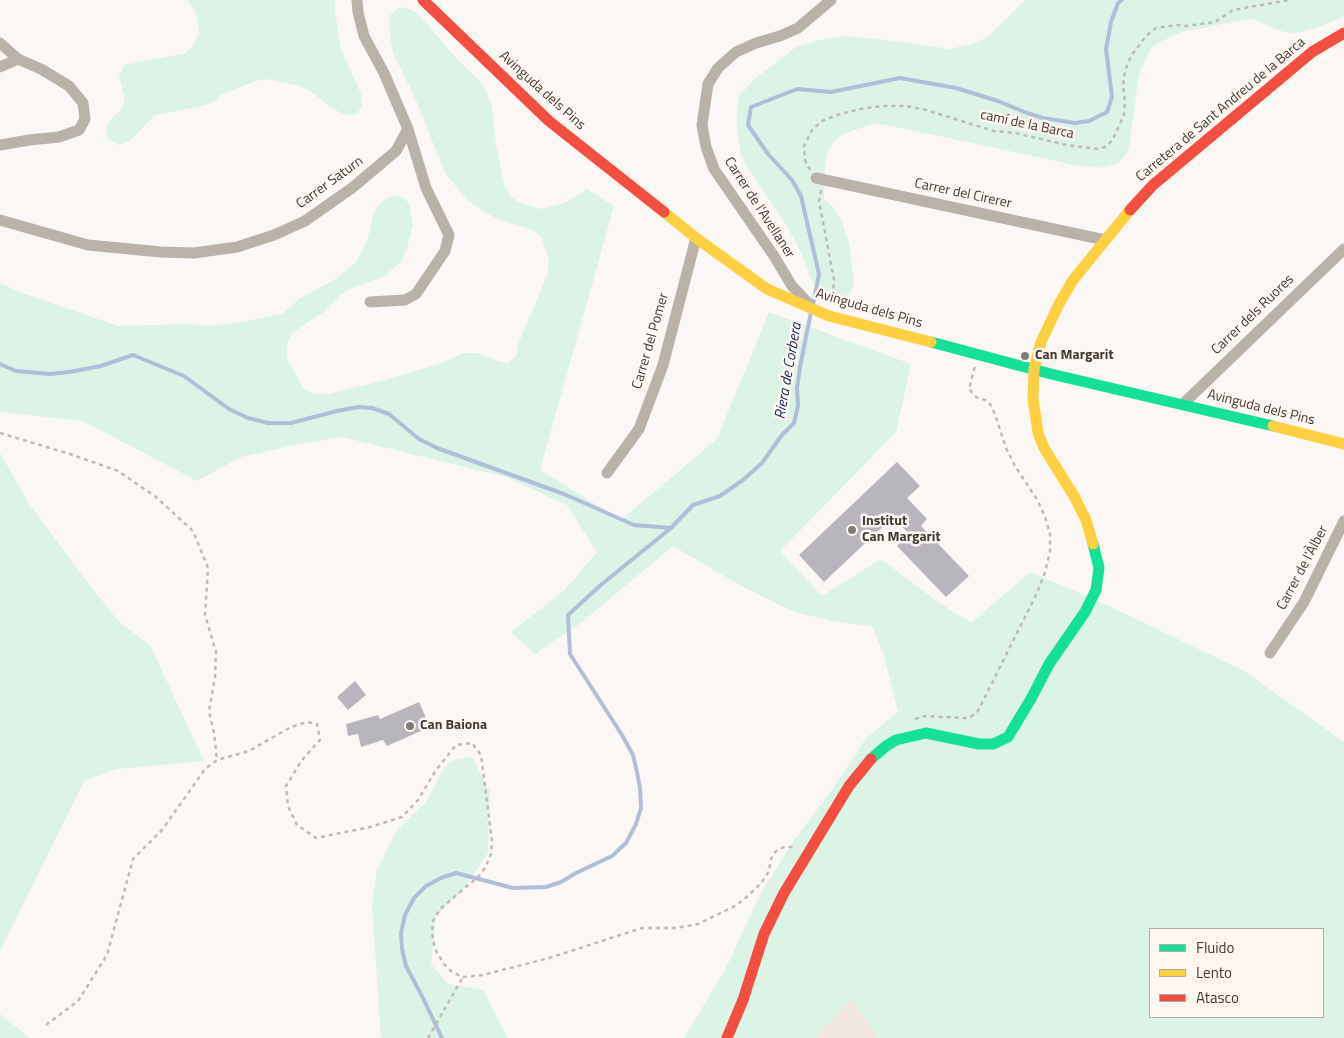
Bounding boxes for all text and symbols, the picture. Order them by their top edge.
street label: Carretera de Sant Andreu de la Barca [1133,34,1309,186]
street label: Avinguda dels Pins [495,48,589,134]
street label: camí de la Barca [979,107,1075,143]
street label: Carrer Saturn [293,153,367,213]
street label: Carrer de l'Avellaner [720,154,798,262]
street label: Carrer del Cirerer [913,175,1013,213]
street label: Carrer dels Ruores [1208,271,1298,359]
street label: Avinguda dels Pins [814,286,924,332]
street label: Carrer del Pomer [629,291,673,391]
water label: Riera de Corbera [772,321,806,421]
place label: Can Margarit [1035,348,1113,364]
marker: Can Margarit [1019,350,1031,362]
street label: Avinguda dels Pins [1205,387,1317,429]
place label: Institut Can Margarit [862,514,940,546]
street label: Carrer de l'Àlber [1274,523,1332,613]
marker: Institut Can Margarit [846,524,858,536]
place label: Can Baiona [420,718,487,734]
marker: Can Baiona [404,720,416,732]
legend [1149,928,1324,1018]
text: Fluido [1196,936,1234,959]
text: Lento [1196,961,1232,984]
text: Atasco [1196,986,1239,1009]

